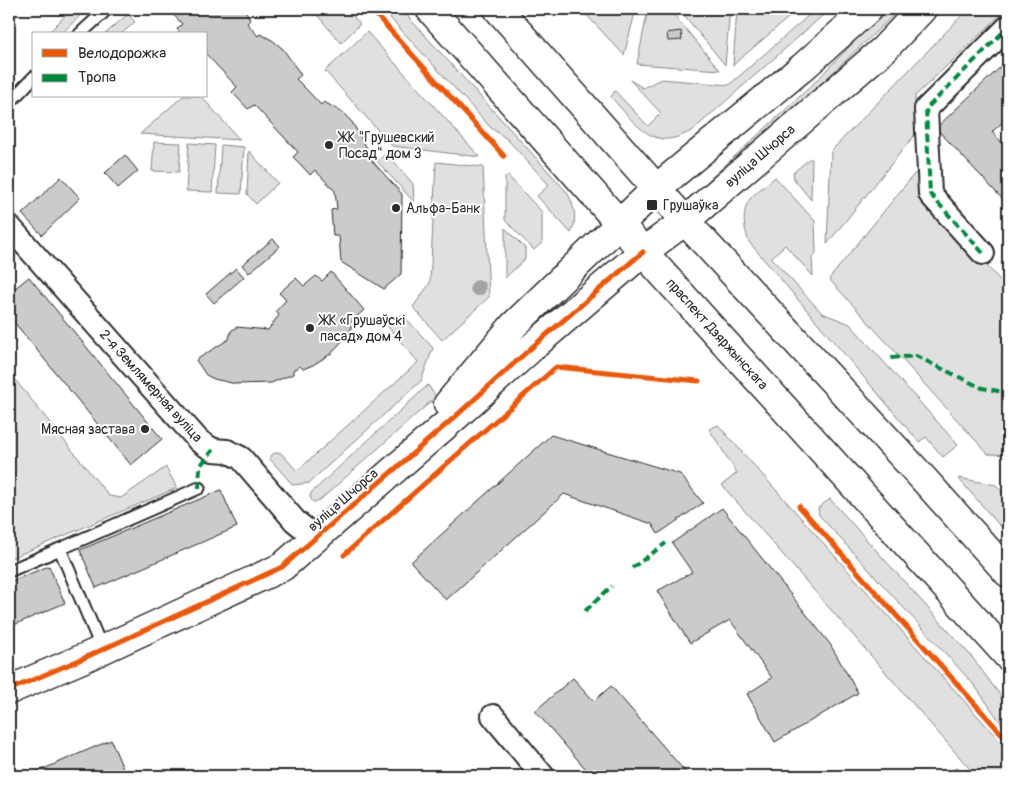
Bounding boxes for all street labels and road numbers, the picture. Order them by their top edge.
street label: вуліца Шчорса [721,121,799,191]
street label: праспект Дзяржынскага [662,275,772,393]
street label: 2-я Землямерная вуліца [96,326,206,446]
street label: вуліца Шчорса [304,465,382,535]

